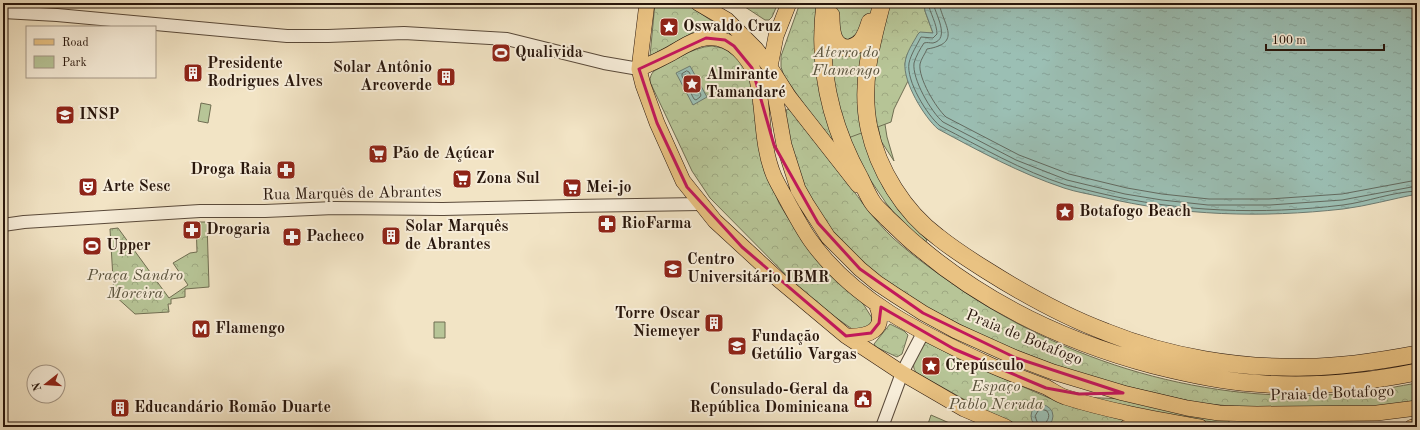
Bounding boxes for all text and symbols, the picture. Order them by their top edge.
place icon: Oswaldo Cruz [658,16,680,38]
place label: Oswaldo Cruz [683,19,781,35]
legend [26,26,156,78]
scale bar [1266,26,1384,52]
text: 100 m [1272,35,1306,47]
text: Road [62,37,89,49]
sports icon: Qualivida [490,42,512,64]
place label: Qualivida [515,45,583,61]
park label: Aterro do Flamengo [811,45,880,79]
place label: Presidente Rodrigues Alves [207,56,323,90]
text: Park [62,57,87,69]
place label: Solar Antônio Arcoverde [333,60,432,94]
building icon: Presidente Rodrigues Alves [182,62,204,84]
building icon: Solar Antônio Arcoverde [435,66,457,88]
place label: Almirante Tamandaré [706,67,786,101]
place icon: Almirante Tamandaré [681,73,703,95]
school or university icon: INSP [54,104,76,126]
place label: INSP [79,107,119,123]
supermarket icon: Pão de Açúcar [367,143,389,165]
place label: Pão de Açúcar [392,146,494,162]
pharmacy icon: Droga Raia [275,159,297,181]
place label: Droga Raia [190,162,272,178]
supermarket icon: Zona Sul [451,168,473,190]
place label: Zona Sul [476,171,540,187]
theatre icon: Arte Sesc [77,176,99,198]
supermarket icon: Mei-jo [561,177,583,199]
place label: Arte Sesc [102,179,171,195]
place label: Mei-jo [586,180,632,196]
street label: Rua Marquês de Abrantes [262,184,442,204]
place icon: Botafogo Beach [1054,201,1076,223]
place label: Botafogo Beach [1079,204,1191,220]
pharmacy icon: RioFarma [596,213,618,235]
place label: RioFarma [621,216,692,232]
pharmacy icon: Drogaria [181,219,203,241]
place label: Solar Marquês de Abrantes [405,219,509,253]
place label: Drogaria [206,222,270,238]
building icon: Solar Marquês de Abrantes [380,225,402,247]
pharmacy icon: Pacheco [281,226,303,248]
place label: Pacheco [306,229,364,245]
sports icon: Upper [81,235,103,257]
place label: Upper [106,238,151,254]
place label: Centro Universitário IBMR [687,252,830,286]
school or university icon: Centro Universitário IBMR [662,258,684,280]
park label: Praça Sandro Moreira [86,268,183,302]
place label: Torre Oscar Niemeyer [615,306,700,340]
street label: Praia de Botafogo [963,307,1085,369]
building icon: Torre Oscar Niemeyer [703,312,725,334]
metro station icon: Flamengo [190,318,212,340]
place label: Flamengo [215,321,285,337]
place label: Fundação Getúlio Vargas [751,329,857,363]
school or university icon: Fundação Getúlio Vargas [726,335,748,357]
place icon: Crepúsculo [920,355,942,377]
place label: Crepúsculo [945,358,1024,374]
north arrow [26,364,66,404]
park label: Espaço Pablo Neruda [948,379,1044,413]
text: N [31,380,44,392]
place label: Consulado-Geral da República Dominicana [690,382,849,416]
street label: Praia de Botafogo [1270,384,1395,404]
public building icon: Consulado-Geral da República Dominicana [852,388,874,410]
building icon: Educandário Romão Duarte [109,397,131,419]
place label: Educandário Romão Duarte [134,400,331,416]

